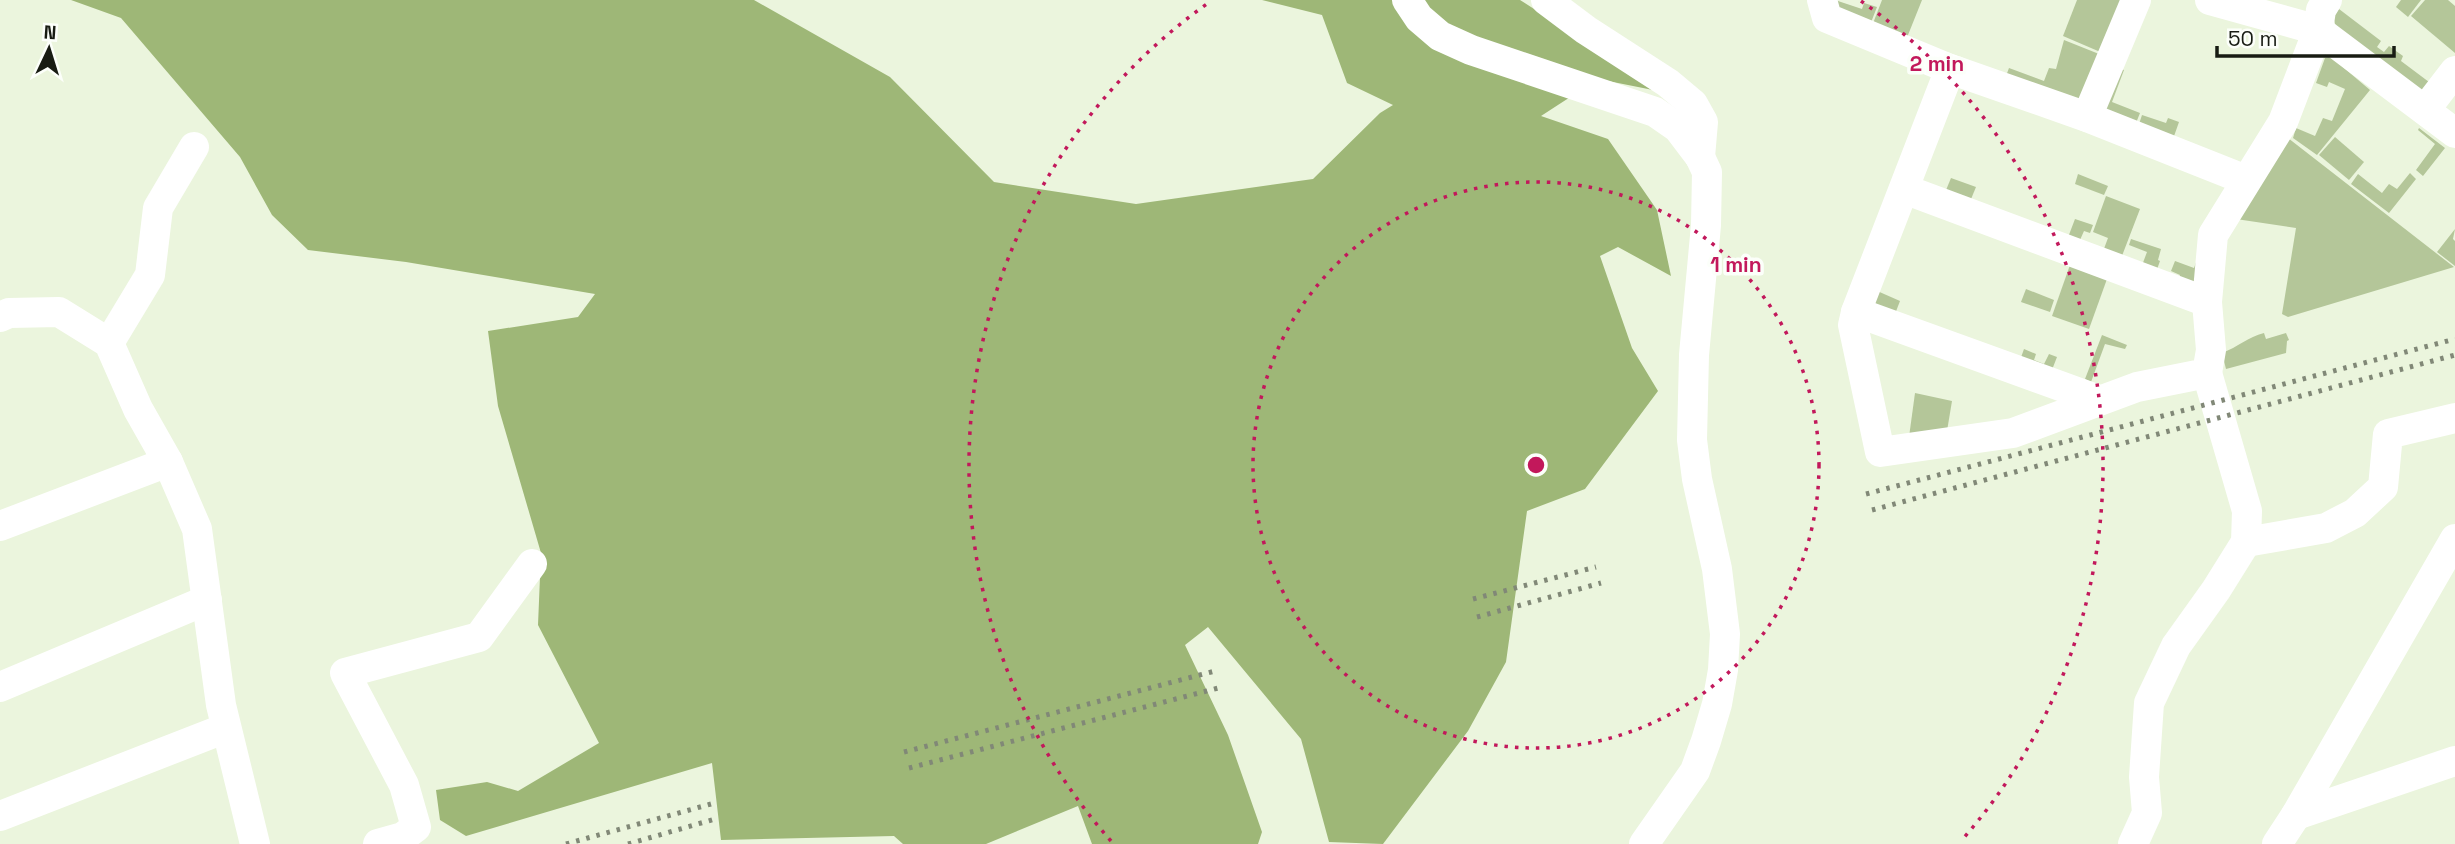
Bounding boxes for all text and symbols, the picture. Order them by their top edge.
north arrow [14,14,84,84]
scale bar [2217,14,2394,58]
text: N [43,20,57,45]
text: 50 m [2228,25,2278,52]
text: 2 min [1910,50,1964,77]
text: 1 min [1710,251,1762,278]
centre of rings [1524,453,1548,477]

